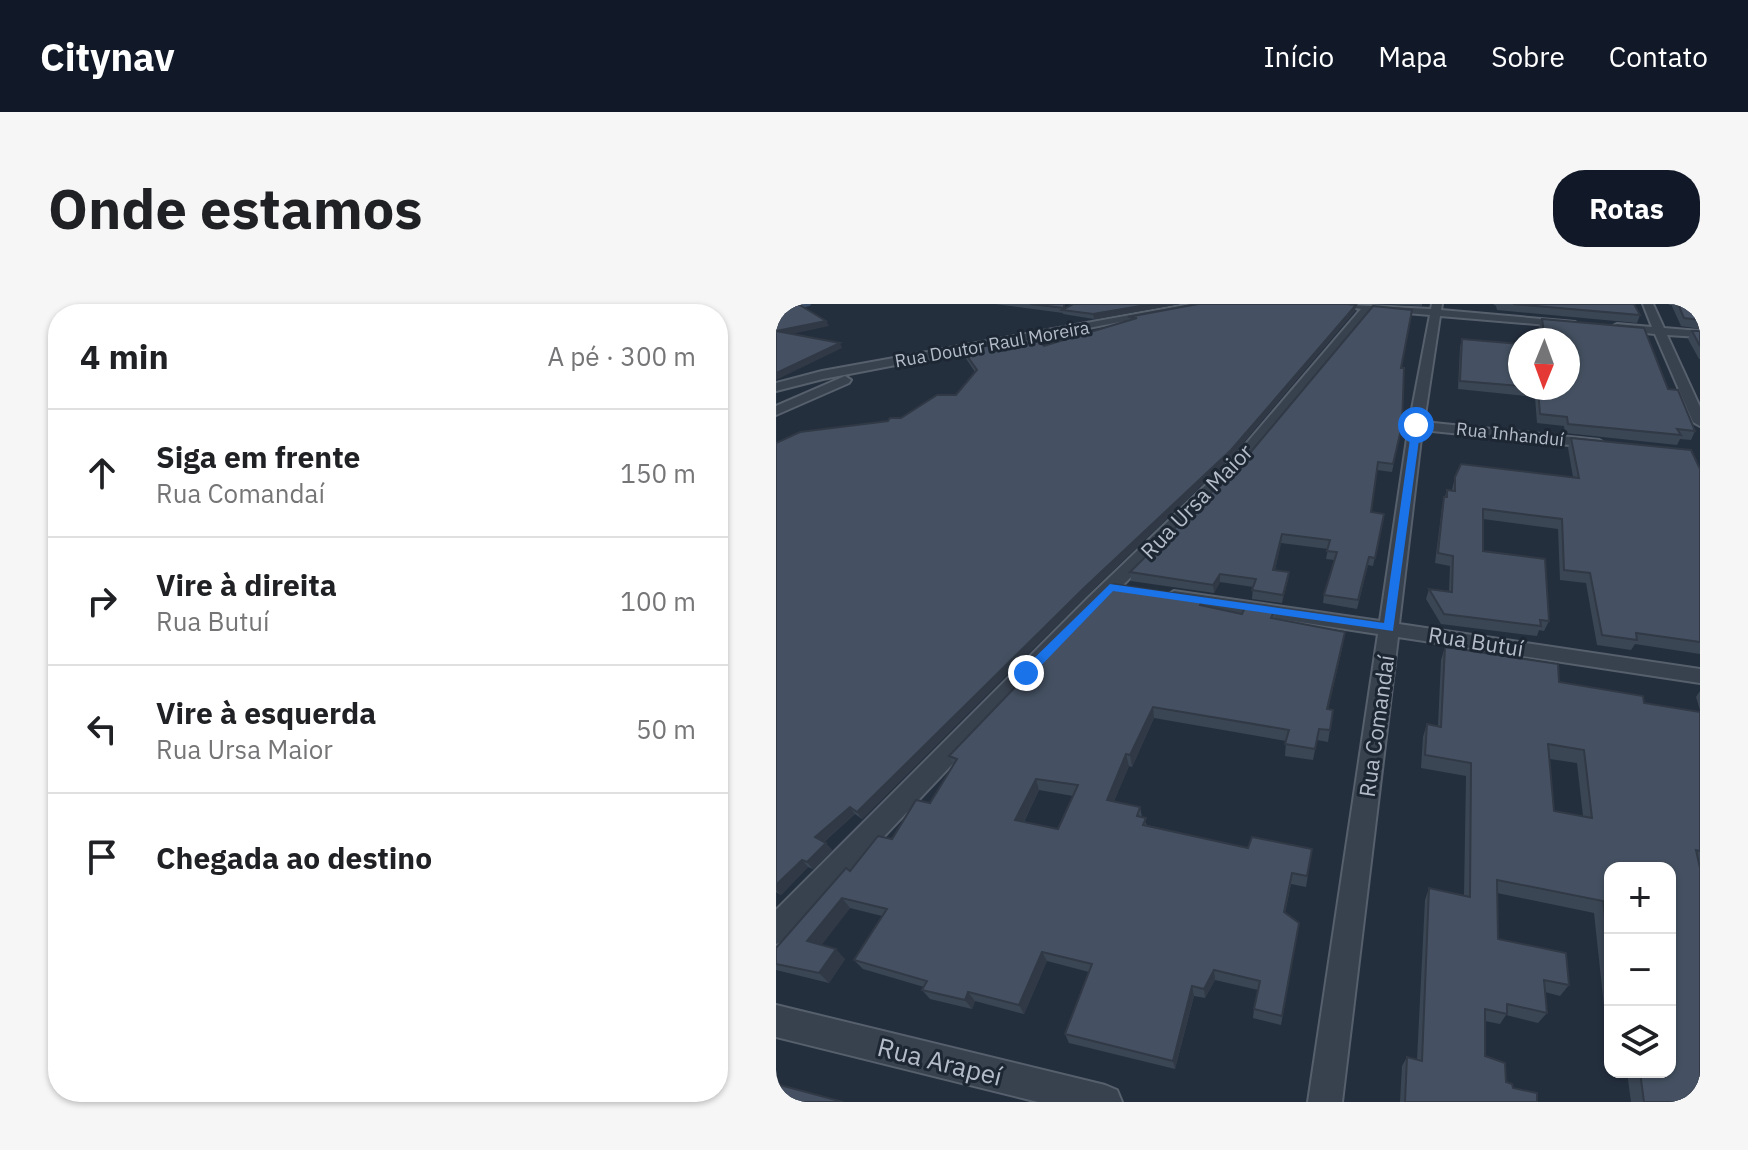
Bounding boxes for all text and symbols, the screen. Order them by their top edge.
text: Citynav [40,32,175,81]
text: Início [1263,38,1334,75]
text: Mapa [1378,38,1447,75]
text: Sobre [1491,38,1565,75]
text: Contato [1609,38,1708,75]
button: Rotas [1553,170,1700,247]
text: Onde estamos [48,172,423,244]
street label: Rua Doutor Raul Moreira [893,315,1091,372]
north arrow [1508,328,1580,400]
text: 4 min [80,334,169,378]
text: A pé · 300 m [547,339,696,373]
route start [1398,407,1434,443]
street label: Rua Inhanduí [1455,417,1566,451]
text: Siga em frente [156,437,360,476]
street label: Rua Ursa Maior [1134,437,1258,565]
icon: ahead [80,451,124,495]
text: 150 m [620,456,696,490]
text: Rua Comandaí [156,476,325,510]
text: Vire à direita [156,565,337,604]
icon: right [80,579,124,623]
text: 100 m [620,584,696,618]
text: Rua Butuí [156,604,270,638]
street label: Rua Butuí [1426,619,1526,663]
street label: Rua Comandaí [1352,653,1400,799]
route end [1008,655,1044,691]
text: Vire à esquerda [156,693,376,732]
icon: left [80,707,124,751]
text: 50 m [636,712,696,746]
text: Rua Ursa Maior [156,732,333,766]
icon: arrive [80,835,124,879]
text: Chegada ao destino [156,838,432,877]
map controls [1604,862,1676,1078]
button: + [1604,862,1676,934]
button: − [1604,934,1676,1006]
button: layers [1604,1006,1676,1078]
street label: Rua Arapeí [874,1029,1006,1093]

